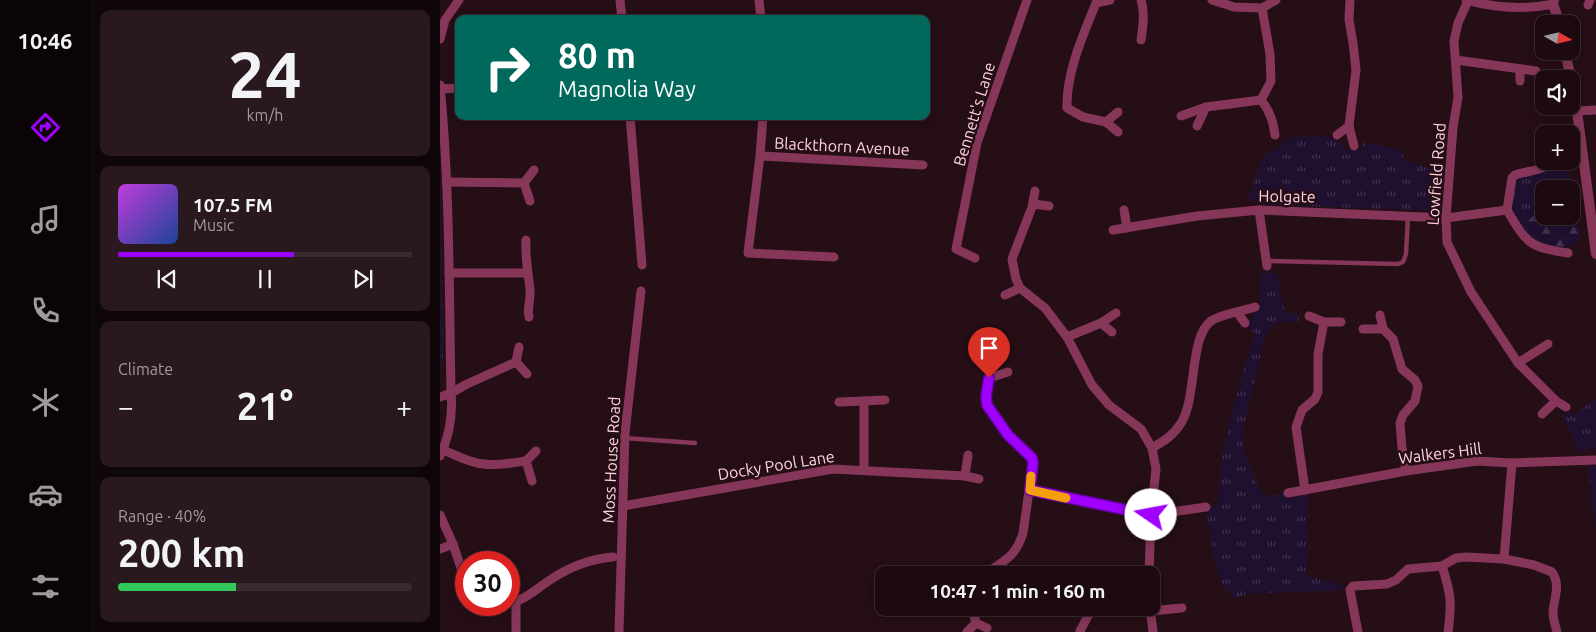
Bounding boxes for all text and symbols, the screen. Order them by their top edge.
north arrow [1535,15,1580,60]
map controls [1535,15,1580,225]
text: 10:46 [17,28,73,53]
icon: right [475,35,540,100]
text: 80 m [558,35,636,75]
text: 24 [228,37,302,110]
street label: Bennett's Lane [950,60,998,168]
button: sound [1535,70,1580,115]
text: Magnolia Way [558,76,696,101]
text: km/h [247,106,283,124]
icon: directions [28,110,63,145]
street label: Lowfield Road [1423,122,1449,226]
button: + [1535,125,1580,170]
street label: Blackthorn Avenue [774,133,910,159]
button: − [1535,180,1580,225]
street label: Holgate [1258,187,1316,205]
text: 107.5 FM [193,194,273,216]
icon: music [28,202,63,237]
text: Music [193,216,234,234]
icon: previous [153,265,181,293]
icon: pause [251,265,279,293]
icon: next [349,265,377,293]
icon: phone [28,293,63,328]
pin [968,327,1010,378]
icon: arrive [975,334,1003,362]
text: Climate [118,360,173,378]
icon: climate [28,385,63,420]
text: 21° [237,385,293,427]
text: − [118,391,134,422]
text: + [396,391,412,422]
street label: Moss House Road [599,396,623,524]
street label: Walkers Hill [1397,439,1483,467]
street label: Docky Pool Lane [716,447,836,483]
icon: car [28,477,63,512]
position arrow [1124,488,1176,540]
text: Range · 40% [118,507,206,525]
text: 200 km [118,532,245,574]
speed limit sign: 30 [455,551,520,616]
icon: filters [28,569,63,604]
text: 10:47 · 1 min · 160 m [930,580,1105,602]

